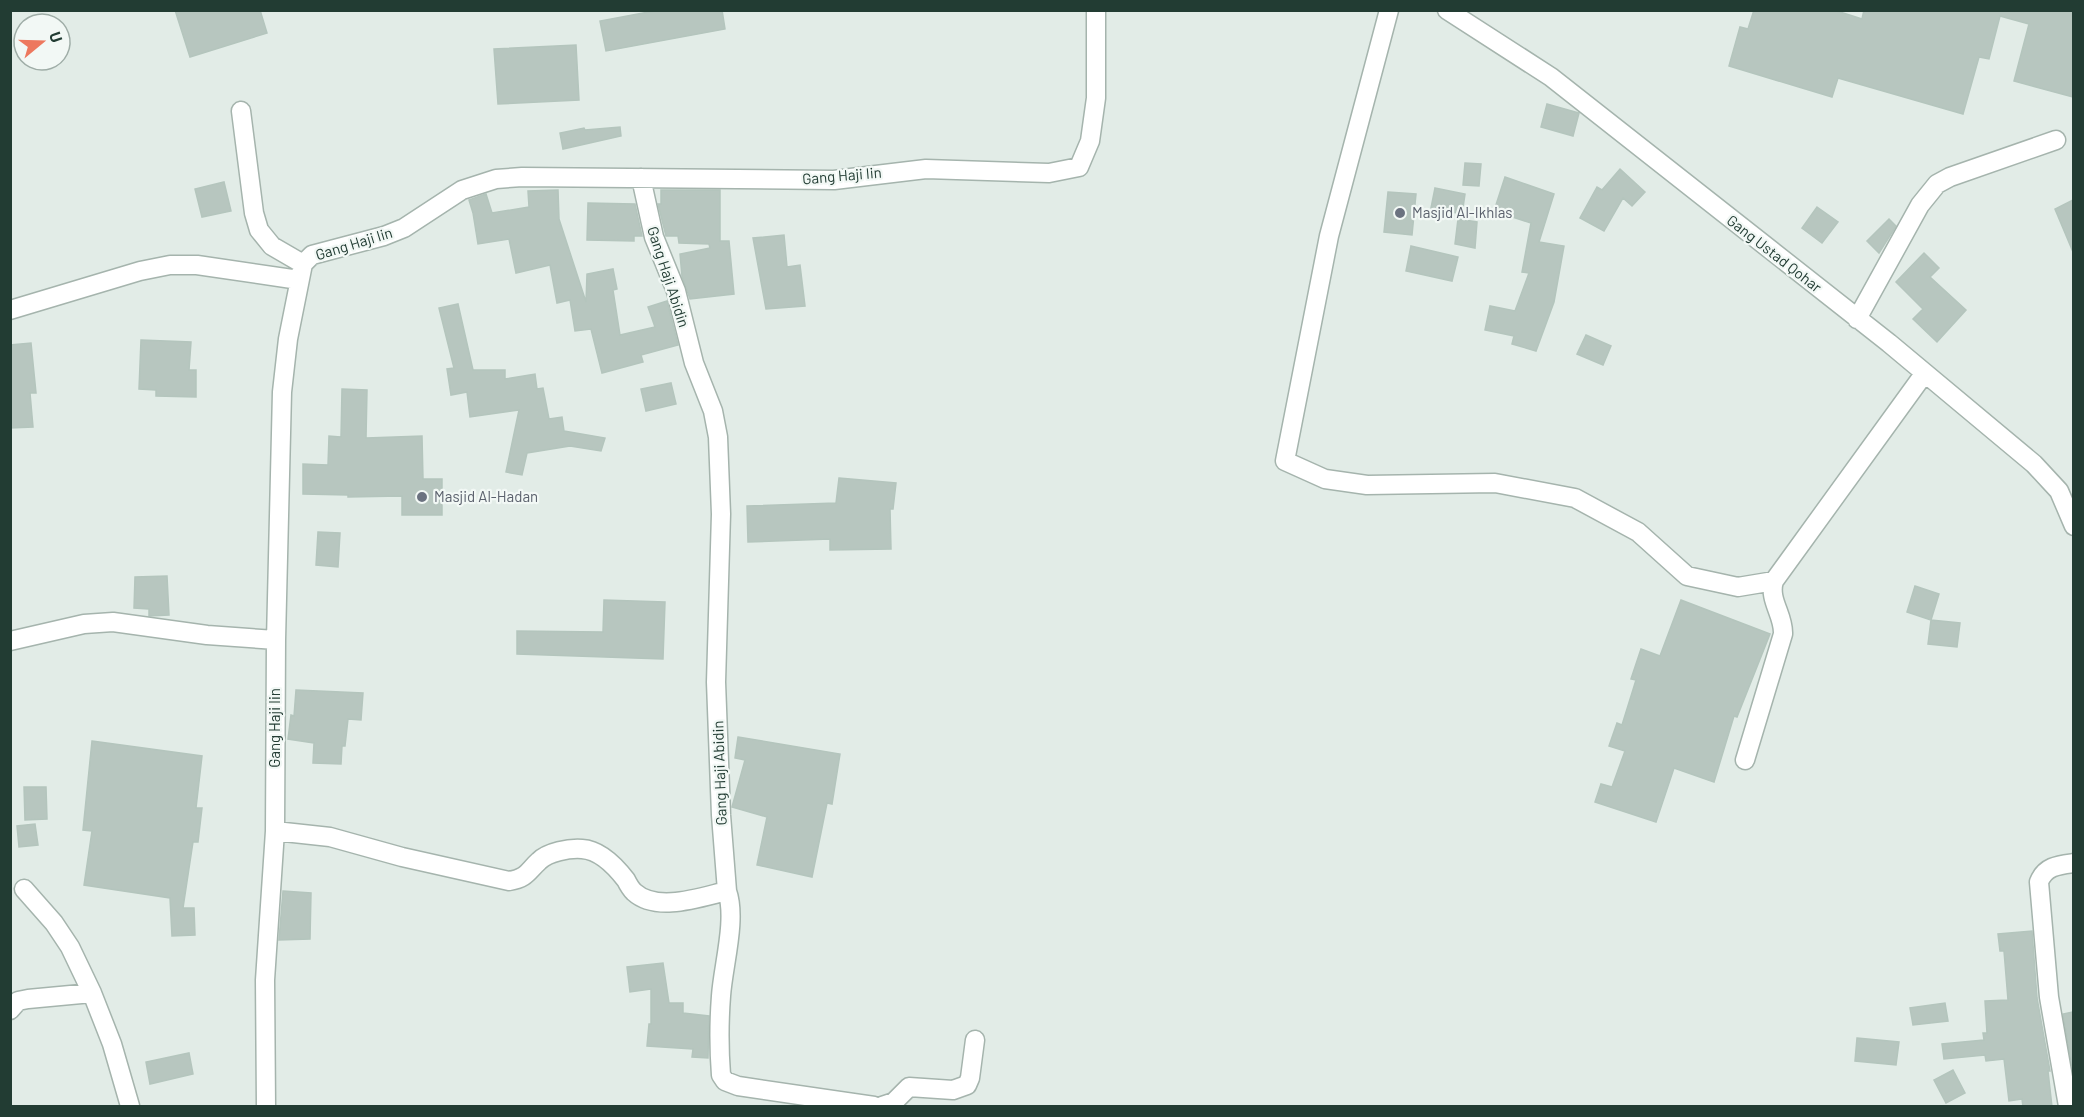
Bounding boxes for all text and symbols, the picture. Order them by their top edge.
north arrow [12,12,72,72]
text: U [46,29,67,45]
street label: Gang Haji Iin [801,163,882,187]
place label: Masjid Al-Ikhlas [1412,203,1513,221]
marker: Masjid Al-Ikhlas [1393,206,1407,220]
street label: Gang Ustad Qohar [1724,211,1826,296]
street label: Gang Haji Iin [313,223,394,263]
street label: Gang Haji Abidin [644,224,694,329]
place label: Masjid Al-Hadan [434,487,538,505]
marker: Masjid Al-Hadan [415,490,429,504]
street label: Gang Haji Iin [265,688,283,768]
street label: Gang Haji Abidin [708,720,730,826]

